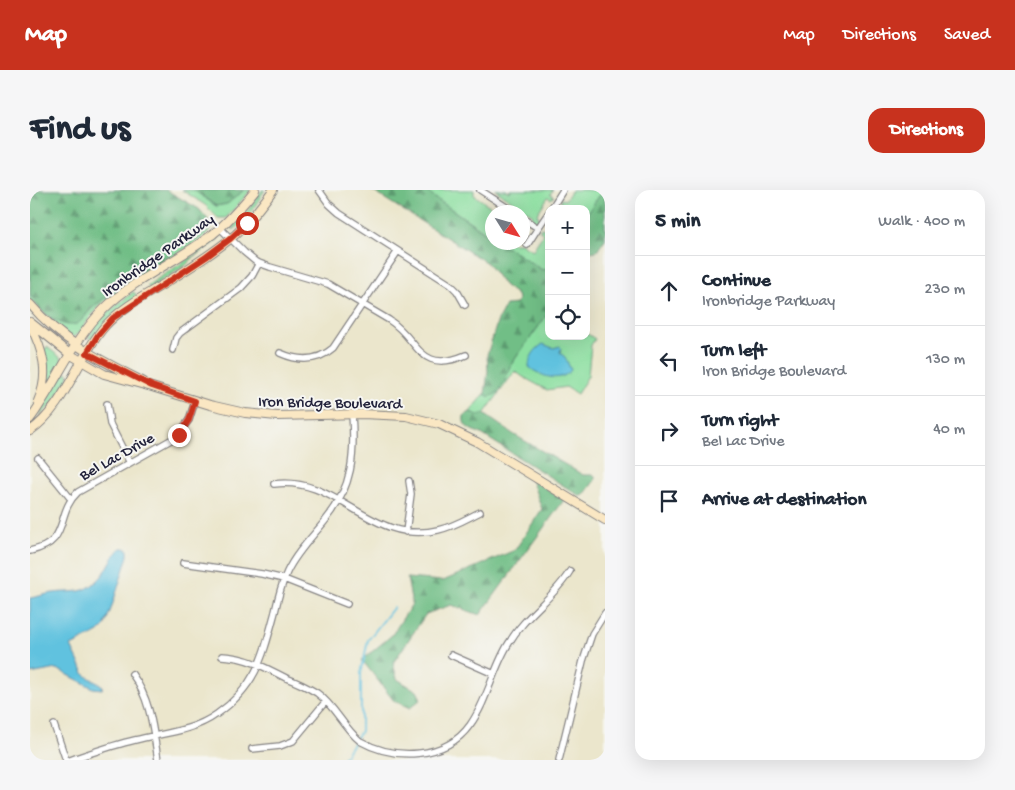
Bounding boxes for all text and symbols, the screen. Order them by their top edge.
text: Map [25,21,67,50]
text: Map [783,25,815,46]
text: Directions [843,25,916,46]
text: Saved [944,25,990,46]
button: Directions [868,108,985,153]
text: Find us [30,110,130,151]
north arrow [485,205,530,250]
map controls [545,205,590,340]
button: + [545,205,590,250]
text: 5 min [655,210,700,235]
street label: Ironbridge Parkway [99,211,219,303]
route start [236,212,259,235]
text: Walk · 400 m [878,213,965,232]
button: − [545,250,590,295]
text: Continue [702,270,771,293]
icon: ahead [655,277,683,305]
text: 230 m [925,281,965,300]
text: Ironbridge Parkway [702,293,835,312]
button: locate [545,295,590,340]
text: Turn left [702,340,766,363]
icon: left [655,347,683,375]
text: 130 m [926,351,965,370]
text: Iron Bridge Boulevard [702,363,846,382]
street label: Iron Bridge Boulevard [258,394,404,415]
text: Turn right [702,410,778,433]
icon: right [655,417,683,445]
text: 40 m [933,421,965,440]
route end [168,424,191,447]
street label: Bel Lac Drive [76,429,159,487]
text: Bel Lac Drive [702,433,785,452]
icon: arrive [655,487,683,515]
text: Arrive at destination [702,489,866,512]

